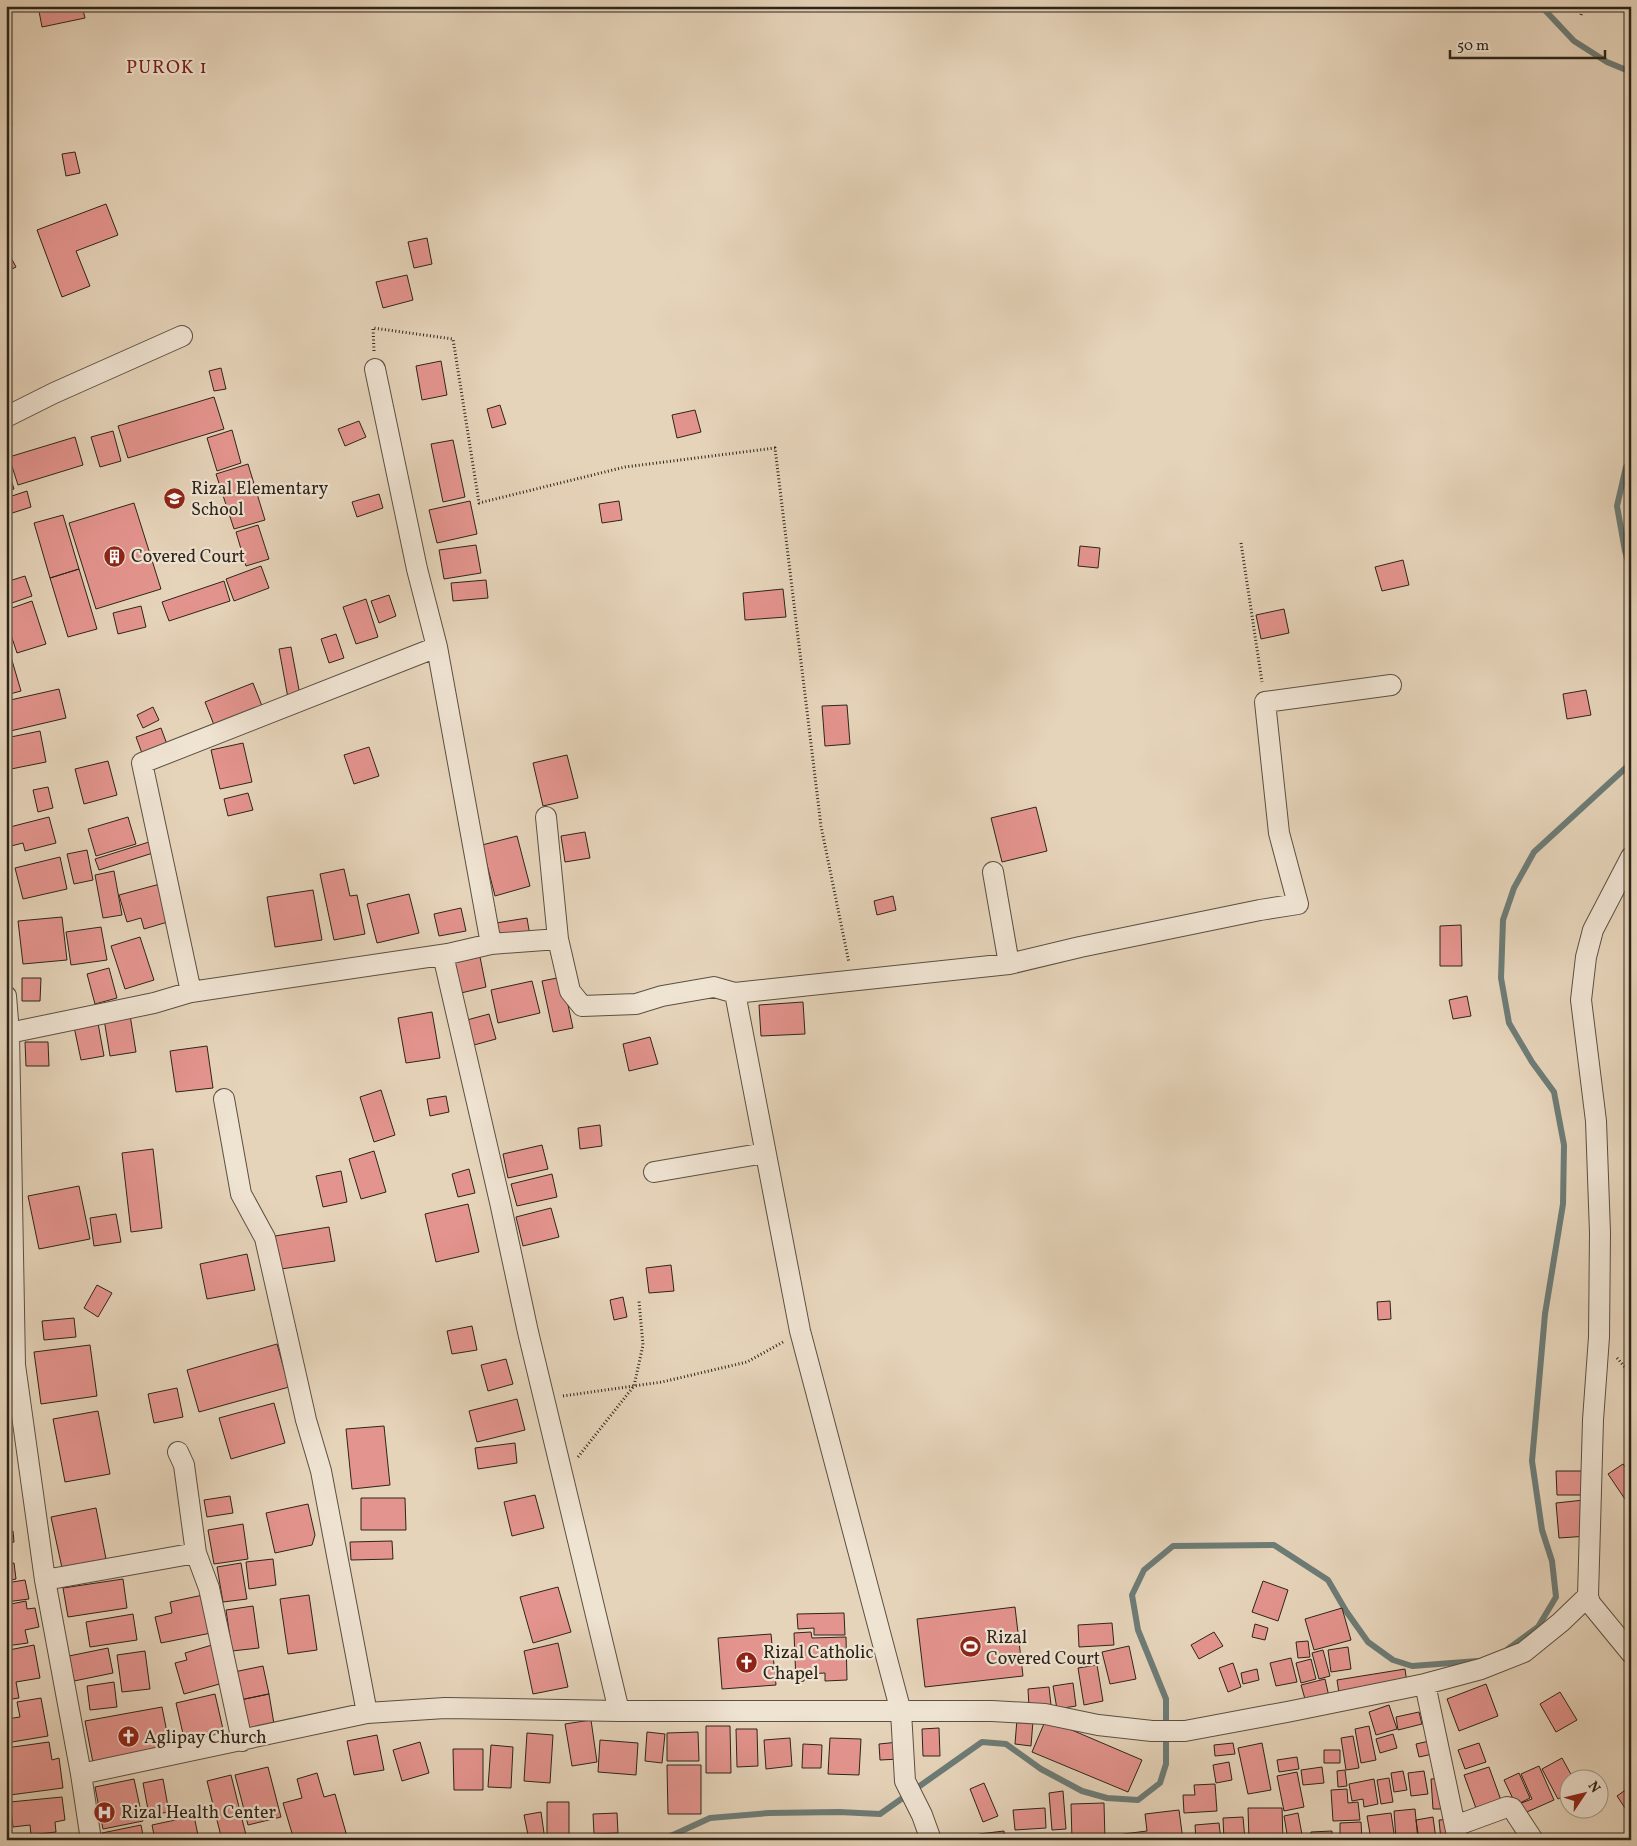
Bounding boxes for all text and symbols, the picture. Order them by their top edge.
scale bar [1450,28,1604,60]
text: 50 m [1457,36,1489,57]
district label: PUROK 1 [126,55,208,81]
place label: Rizal Elementary School [191,477,328,523]
school or university icon: Rizal Elementary School [163,486,187,510]
building icon: Covered Court [103,544,127,568]
place label: Covered Court [131,545,245,570]
place label: Rizal Covered Court [986,1626,1100,1672]
sports icon: Rizal Covered Court [958,1635,982,1659]
place label: Rizal Catholic Chapel [763,1641,873,1687]
church icon: Rizal Catholic Chapel [735,1650,759,1674]
church icon: Aglipay Church [116,1725,140,1749]
place label: Aglipay Church [144,1726,267,1751]
north arrow [1560,1768,1610,1818]
text: N [1583,1778,1604,1797]
hospital icon: Rizal Health Center [93,1800,117,1824]
place label: Rizal Health Center [121,1801,276,1826]

